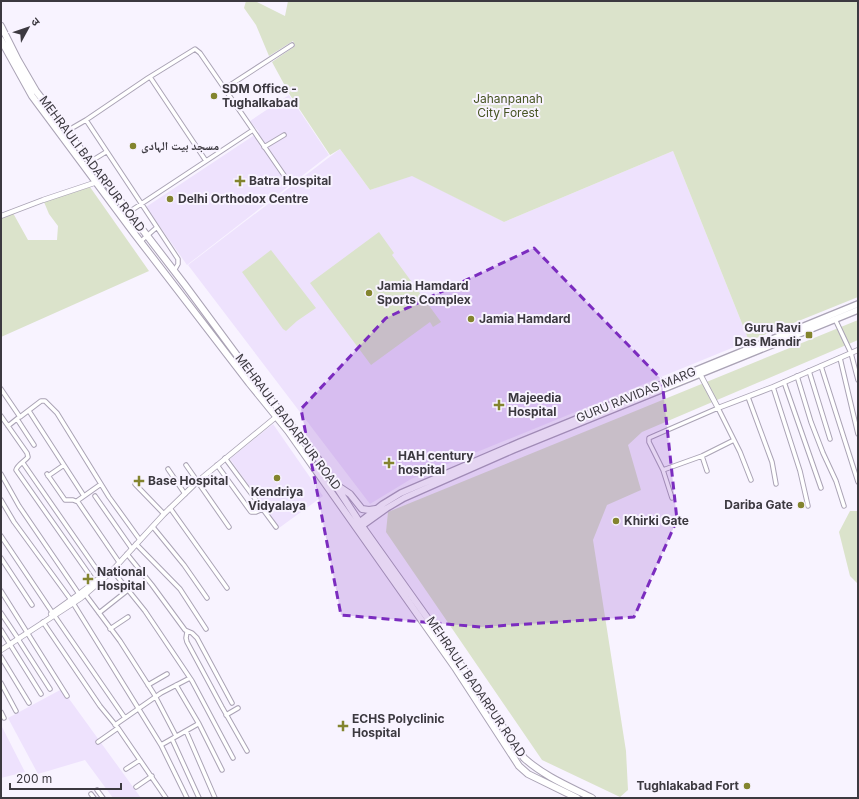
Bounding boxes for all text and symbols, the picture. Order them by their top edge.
north arrow [8,8,48,48]
text: उ [28,15,43,29]
place label: SDM Office - Tughalkabad [222,81,298,110]
marker: SDM Office - Tughalkabad [209,91,219,101]
park label: Jahanpanah City Forest [473,91,543,120]
street label: MEHRAULI BADARPUR ROAD [36,93,149,235]
place label: مسجد بیت الہادی [141,138,219,154]
marker: مسجد بیت الہادی [128,141,138,151]
place label: Batra Hospital [249,173,331,188]
marker: Batra Hospital [234,175,246,187]
place label: Delhi Orthodox Centre [178,191,308,206]
marker: Delhi Orthodox Centre [165,194,175,204]
place label: Jamia Hamdard Sports Complex [377,278,471,307]
marker: Jamia Hamdard Sports Complex [364,288,374,298]
place label: Jamia Hamdard [479,311,571,326]
marker: Jamia Hamdard [466,314,476,324]
place label: Guru Ravi Das Mandir [734,320,801,349]
marker: Guru Ravi Das Mandir [804,330,814,340]
street label: MEHRAULI BADARPUR ROAD [232,351,345,493]
street label: GURU RAVIDAS MARG [574,364,698,425]
place label: Majeedia Hospital [508,390,562,419]
marker: Majeedia Hospital [493,399,505,411]
place label: HAH century hospital [398,448,474,477]
marker: HAH century hospital [383,457,395,469]
place label: Base Hospital [148,473,228,488]
marker: Kendriya Vidyalaya [272,473,282,483]
marker: Base Hospital [133,475,145,487]
place label: Kendriya Vidyalaya [248,484,306,513]
place label: Dariba Gate [724,497,793,512]
marker: Dariba Gate [796,500,806,510]
place label: Khirki Gate [624,513,689,528]
marker: Khirki Gate [611,516,621,526]
place label: National Hospital [97,564,146,593]
marker: National Hospital [82,573,94,585]
street label: MEHRAULI BADARPUR ROAD [424,613,529,760]
place label: ECHS Polyclinic Hospital [352,711,445,740]
marker: ECHS Polyclinic Hospital [337,720,349,732]
scale bar [10,765,121,791]
text: 200 m [16,771,52,786]
place label: Tughlakabad Fort [637,778,740,793]
marker: Tughlakabad Fort [742,781,752,791]

